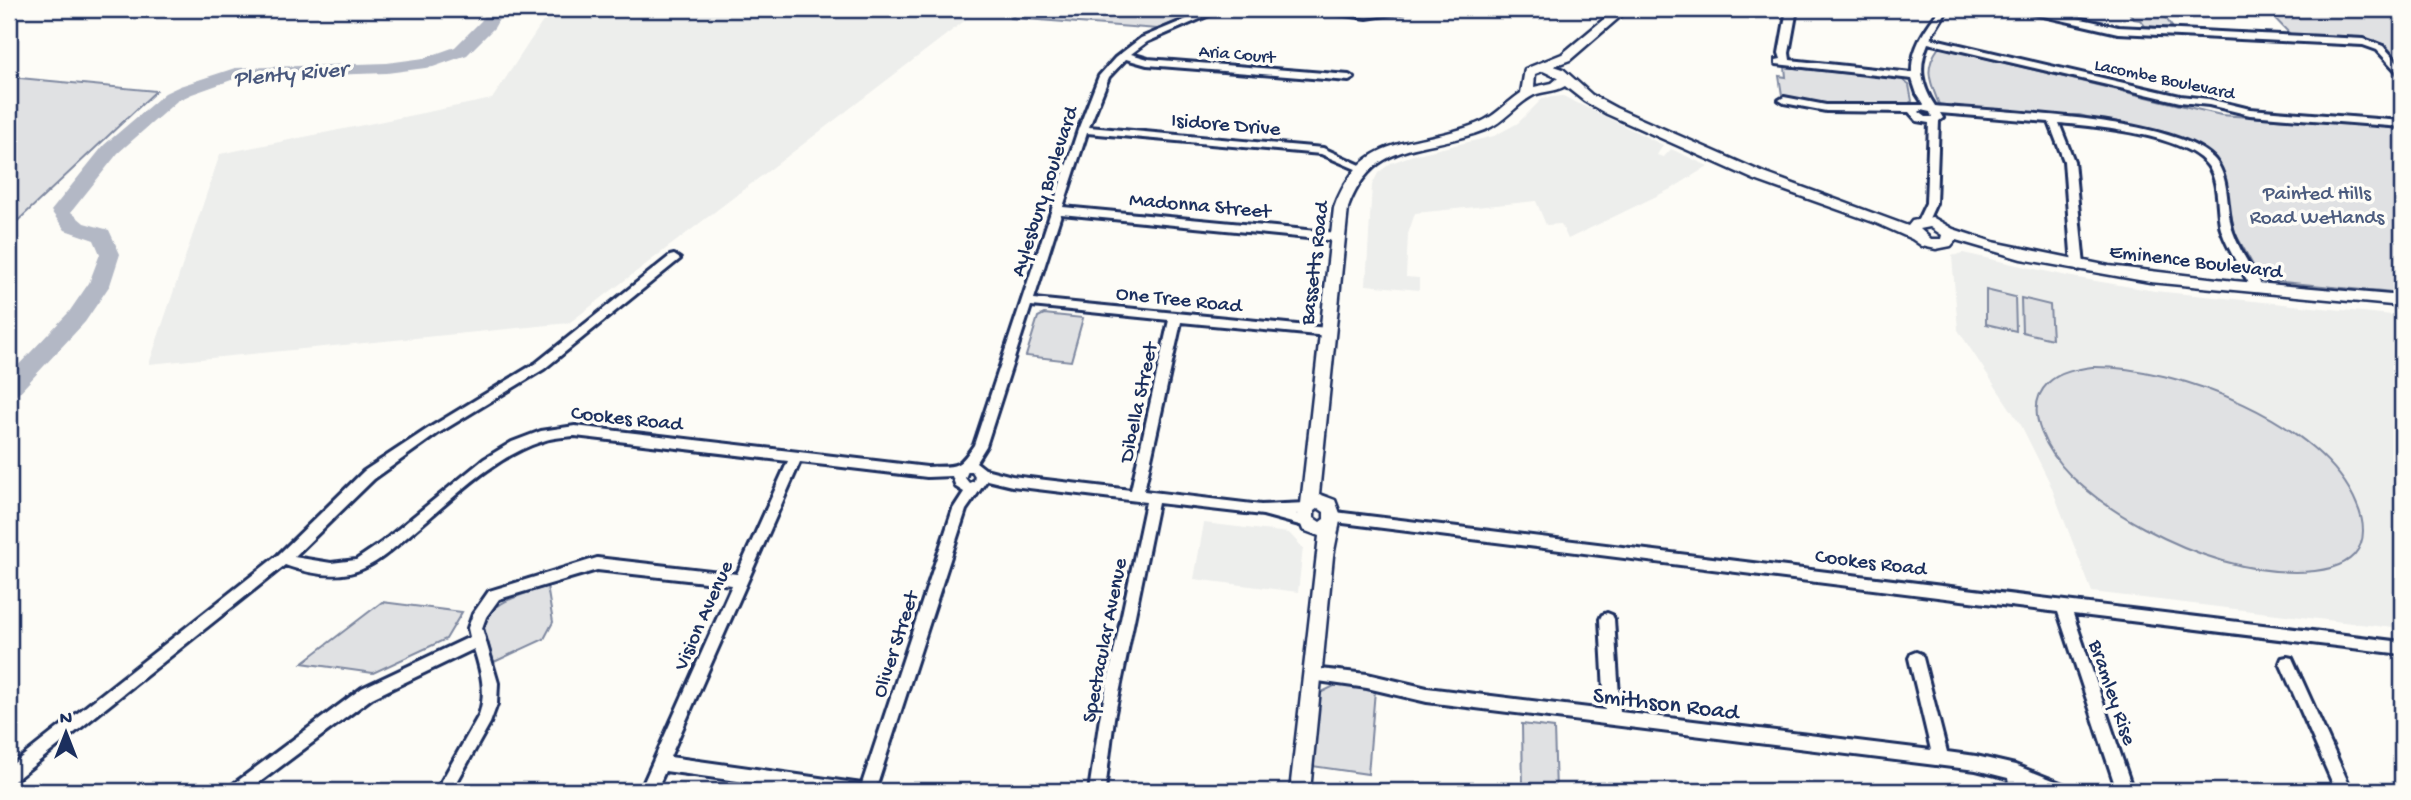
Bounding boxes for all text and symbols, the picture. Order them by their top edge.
street label: Aria Court [1198,42,1277,69]
street label: Lacombe Boulevard [2092,55,2238,106]
water label: Plenty River [232,57,353,94]
street label: Aylesbury Boulevard [1007,102,1086,280]
street label: Isidore Drive [1170,109,1283,144]
park label: Painted Hills Road Wetlands [2250,183,2385,232]
street label: Madonna Street [1128,189,1274,226]
street label: Bassetts Road [1296,198,1337,328]
street label: Eminence Boulevard [2108,240,2285,287]
street label: One Tree Road [1114,282,1245,321]
street label: Dibella Street [1115,338,1166,467]
street label: Cookes Road [570,402,685,439]
street label: Cookes Road [1813,545,1929,584]
street label: Spectacular Avenue [1078,555,1135,725]
street label: Vision Avenue [669,557,741,676]
street label: Oliver Street [868,586,927,701]
street label: Bramley Rise [2081,636,2141,750]
street label: Smithson Road [1591,682,1742,729]
north arrow [32,698,102,768]
text: N [60,708,72,731]

